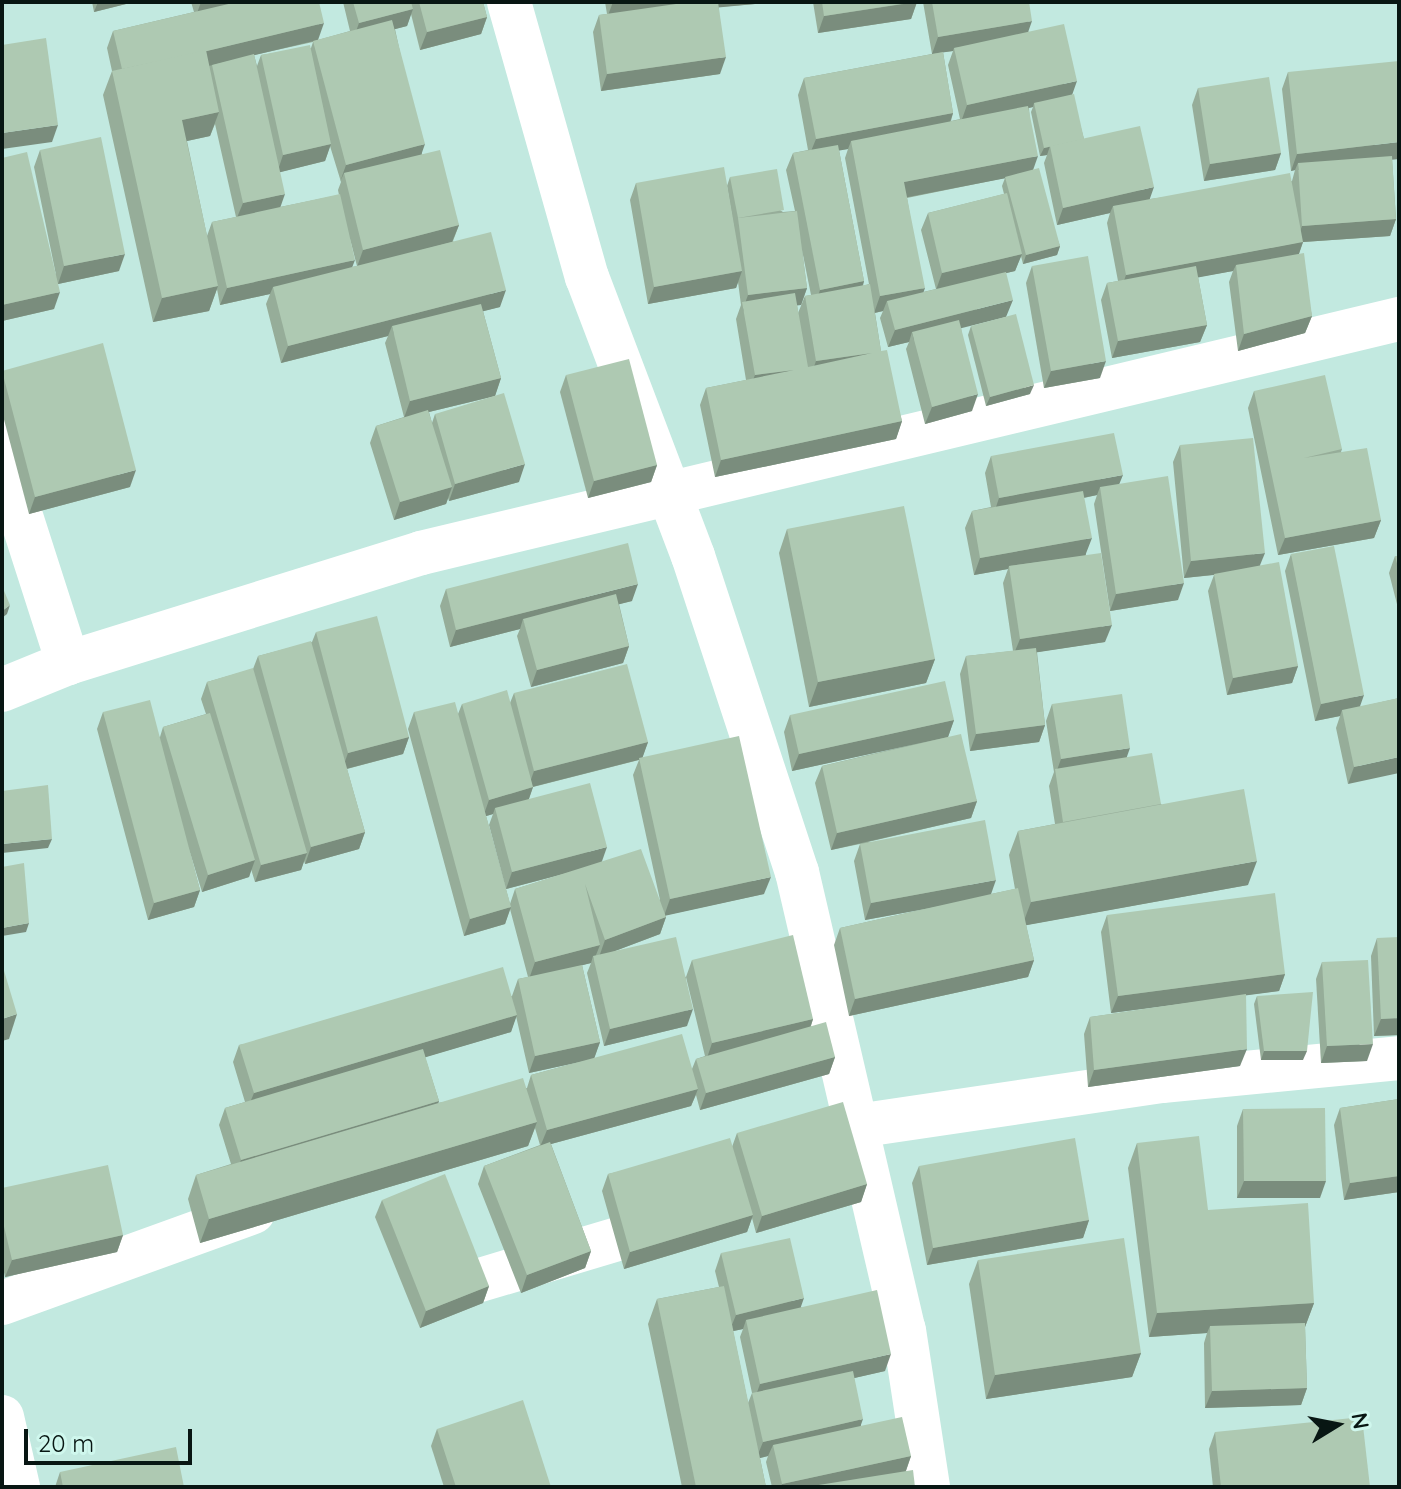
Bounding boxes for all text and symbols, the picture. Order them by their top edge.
north arrow [1297,1385,1377,1465]
text: N [1345,1410,1376,1431]
scale bar [28,1413,196,1463]
text: 20 m [38,1428,94,1458]

